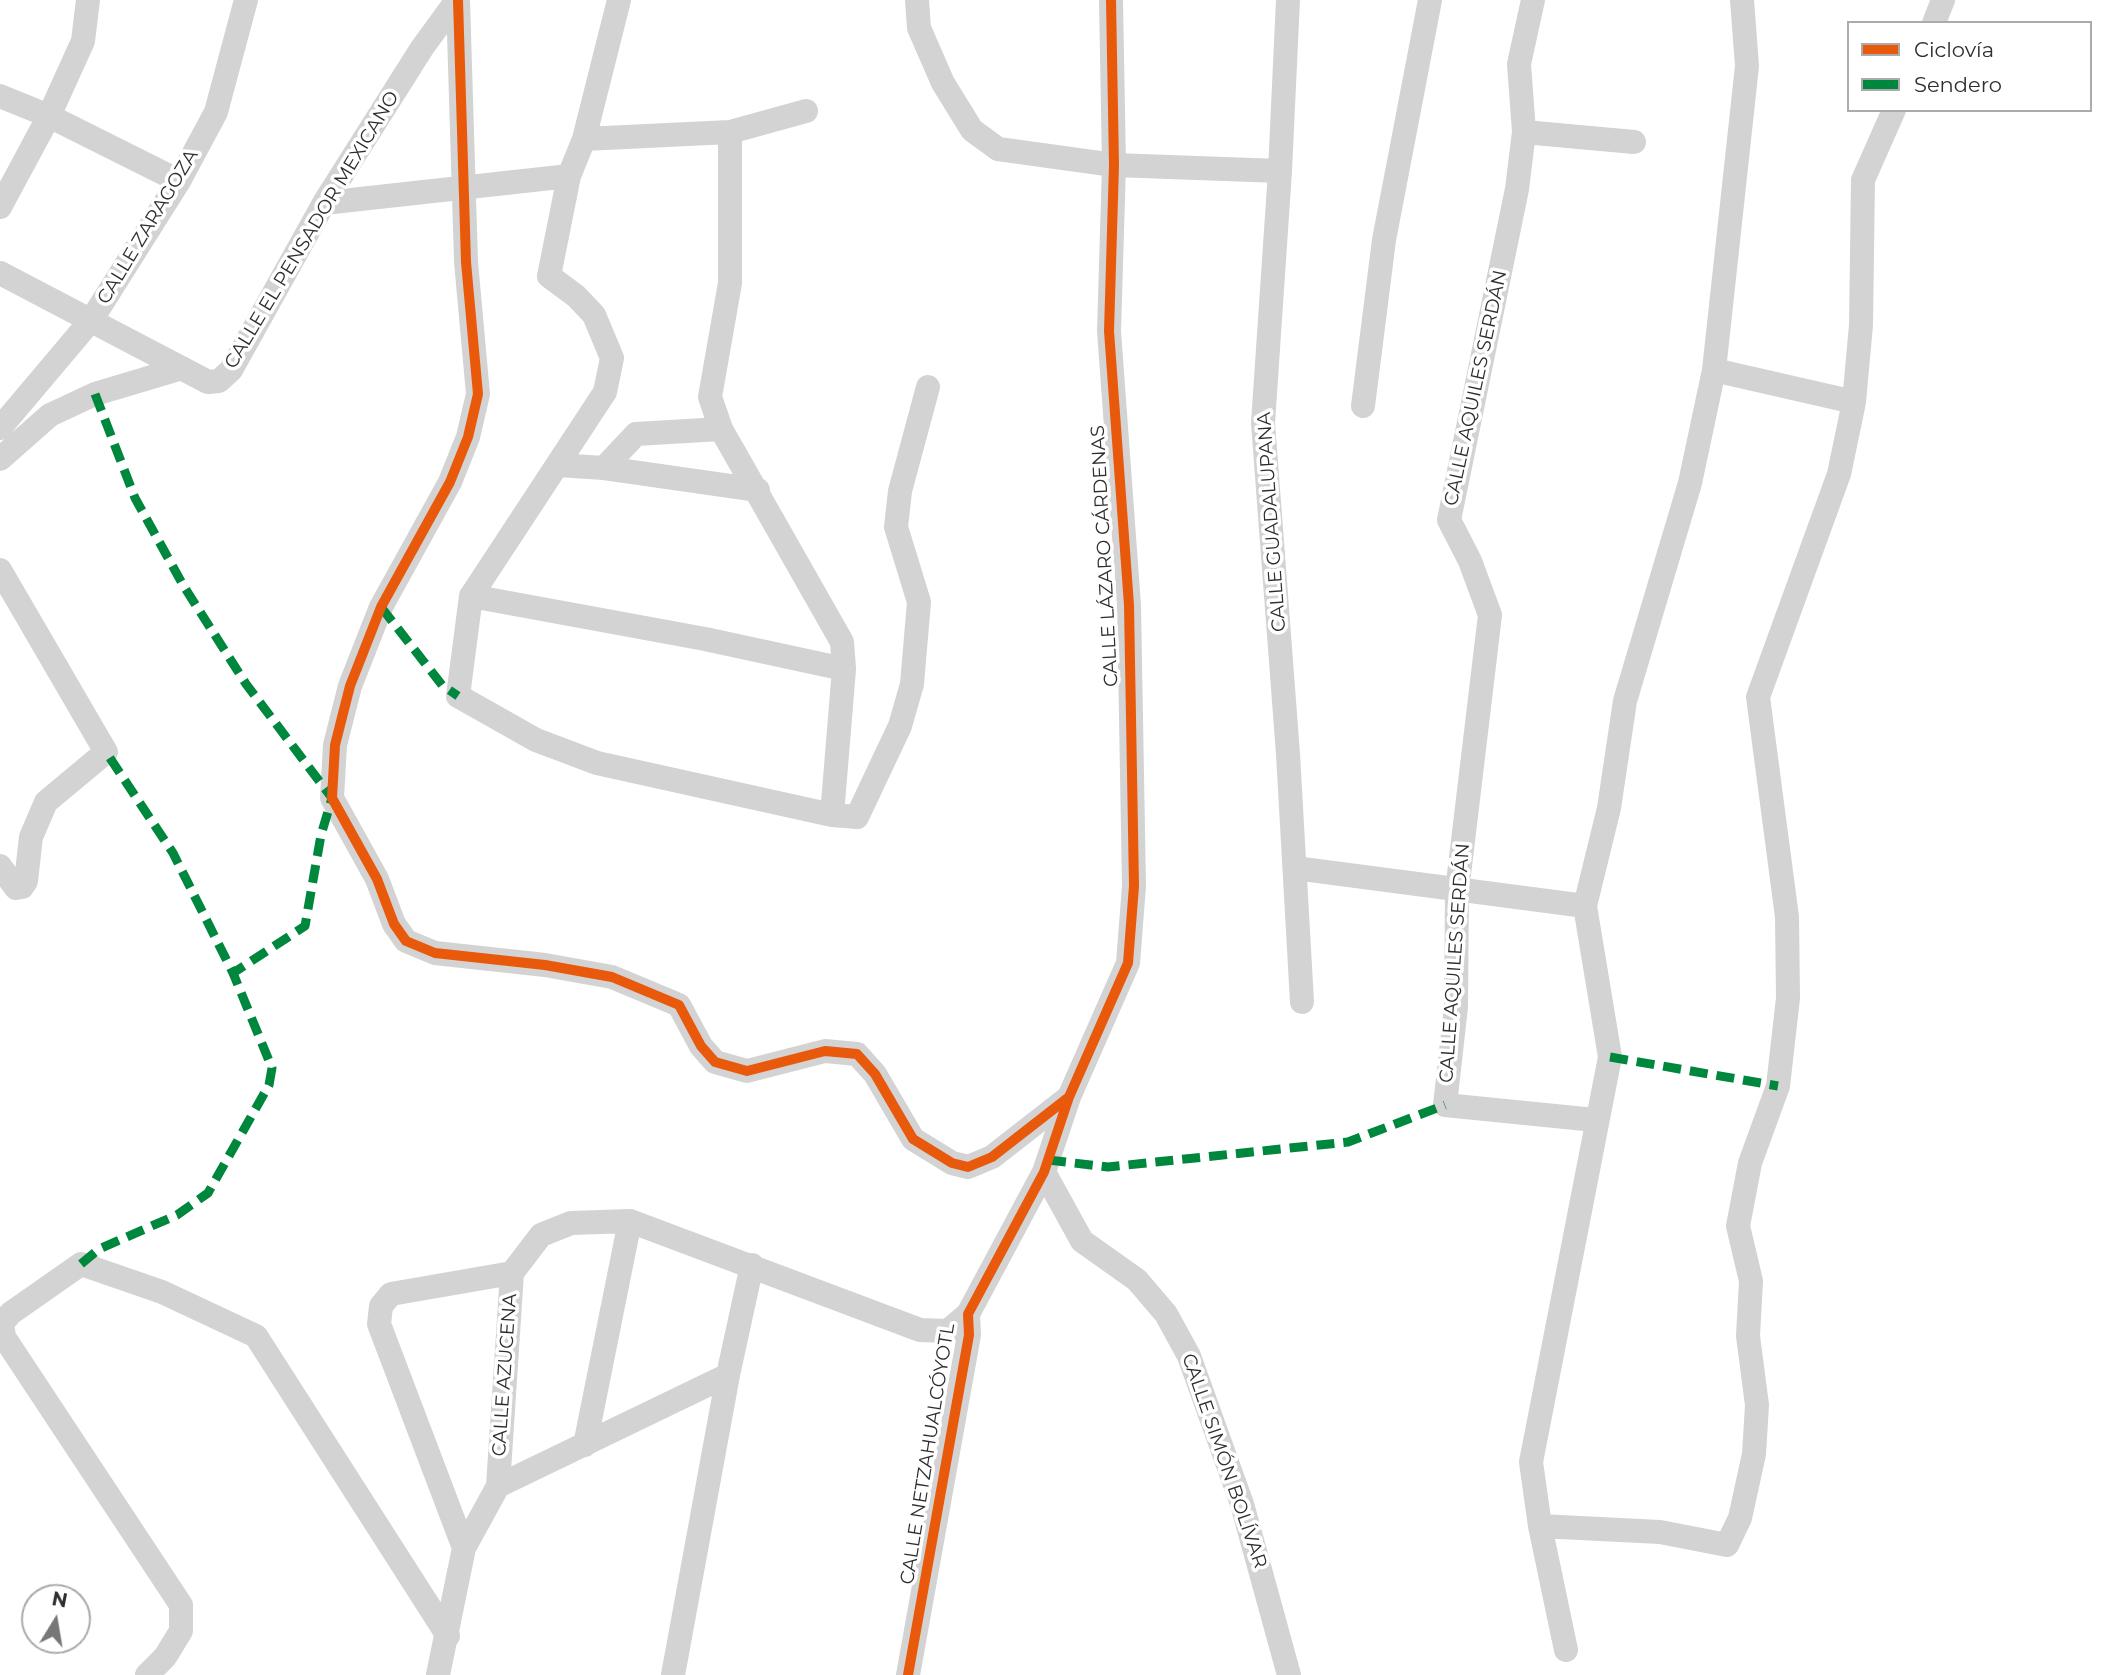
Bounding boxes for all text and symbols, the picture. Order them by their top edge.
legend [1847,21,2092,112]
text: Ciclovía [1914,37,1994,62]
text: Sendero [1914,72,2002,97]
street label: CALLE EL PENSADOR MEXICANO [220,87,404,373]
street label: CALLE ZARAGOZA [93,146,203,308]
street label: CALLE AQUILES SERDÁN [1440,268,1512,508]
street label: CALLE GUADALUPANA [1253,411,1291,633]
street label: CALLE LÁZARO CÁRDENAS [1087,425,1123,687]
street label: CALLE AQUILES SERDÁN [1435,842,1475,1084]
street label: CALLE AZUCENA [488,1293,522,1457]
street label: CALLE NETZAHUALCÓYOTL [896,1322,960,1586]
street label: CALLE SIMÓN BOLÍVAR [1176,1351,1272,1571]
north arrow [21,1584,91,1654]
text: N [50,1587,69,1613]

